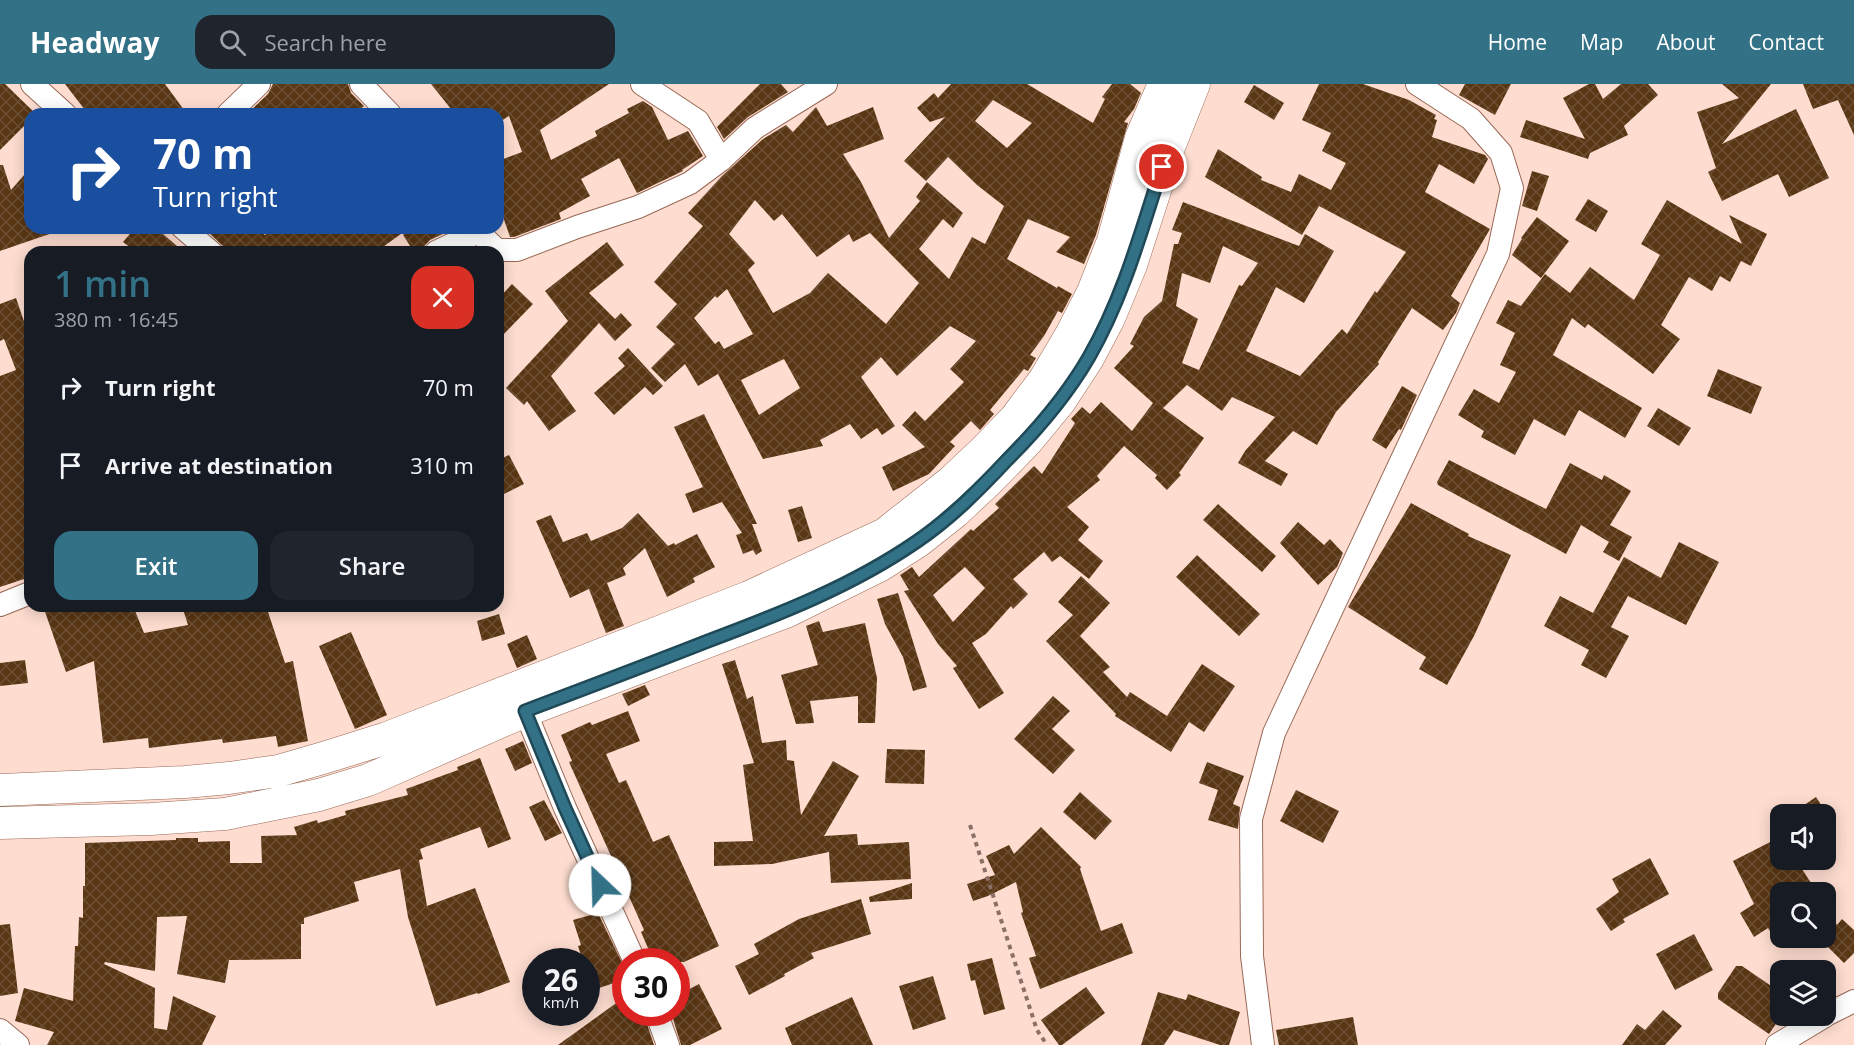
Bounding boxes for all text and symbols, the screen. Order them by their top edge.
search box [195,15,615,69]
text: Headway [30,23,159,61]
icon: search [216,26,249,59]
text: Search here [264,27,387,57]
text: Home [1488,28,1547,56]
text: Map [1580,28,1623,56]
text: About [1656,28,1716,56]
text: Contact [1749,28,1824,56]
text: 70 m [153,124,253,181]
icon: right [54,132,132,210]
pin [1136,141,1187,192]
icon: arrive [1145,150,1178,183]
text: Turn right [153,178,278,215]
text: 1 min [54,259,151,308]
button: close [411,266,474,329]
text: 380 m · 16:45 [54,306,179,333]
icon: right [54,371,87,404]
text: Turn right [105,372,216,402]
text: 70 m [423,372,474,402]
icon: arrive [54,449,87,482]
text: Arrive at destination [105,450,333,480]
text: 310 m [410,450,474,480]
button: Exit [54,531,258,600]
button: Share [270,531,474,600]
map controls [1770,804,1836,1026]
button: sound [1770,804,1836,870]
position arrow [568,853,632,917]
button: search [1770,882,1836,948]
speed limit sign: 30 [612,948,690,1026]
text: 26 [544,959,578,1000]
button: layers [1770,960,1836,1026]
text: km/h [543,992,579,1012]

